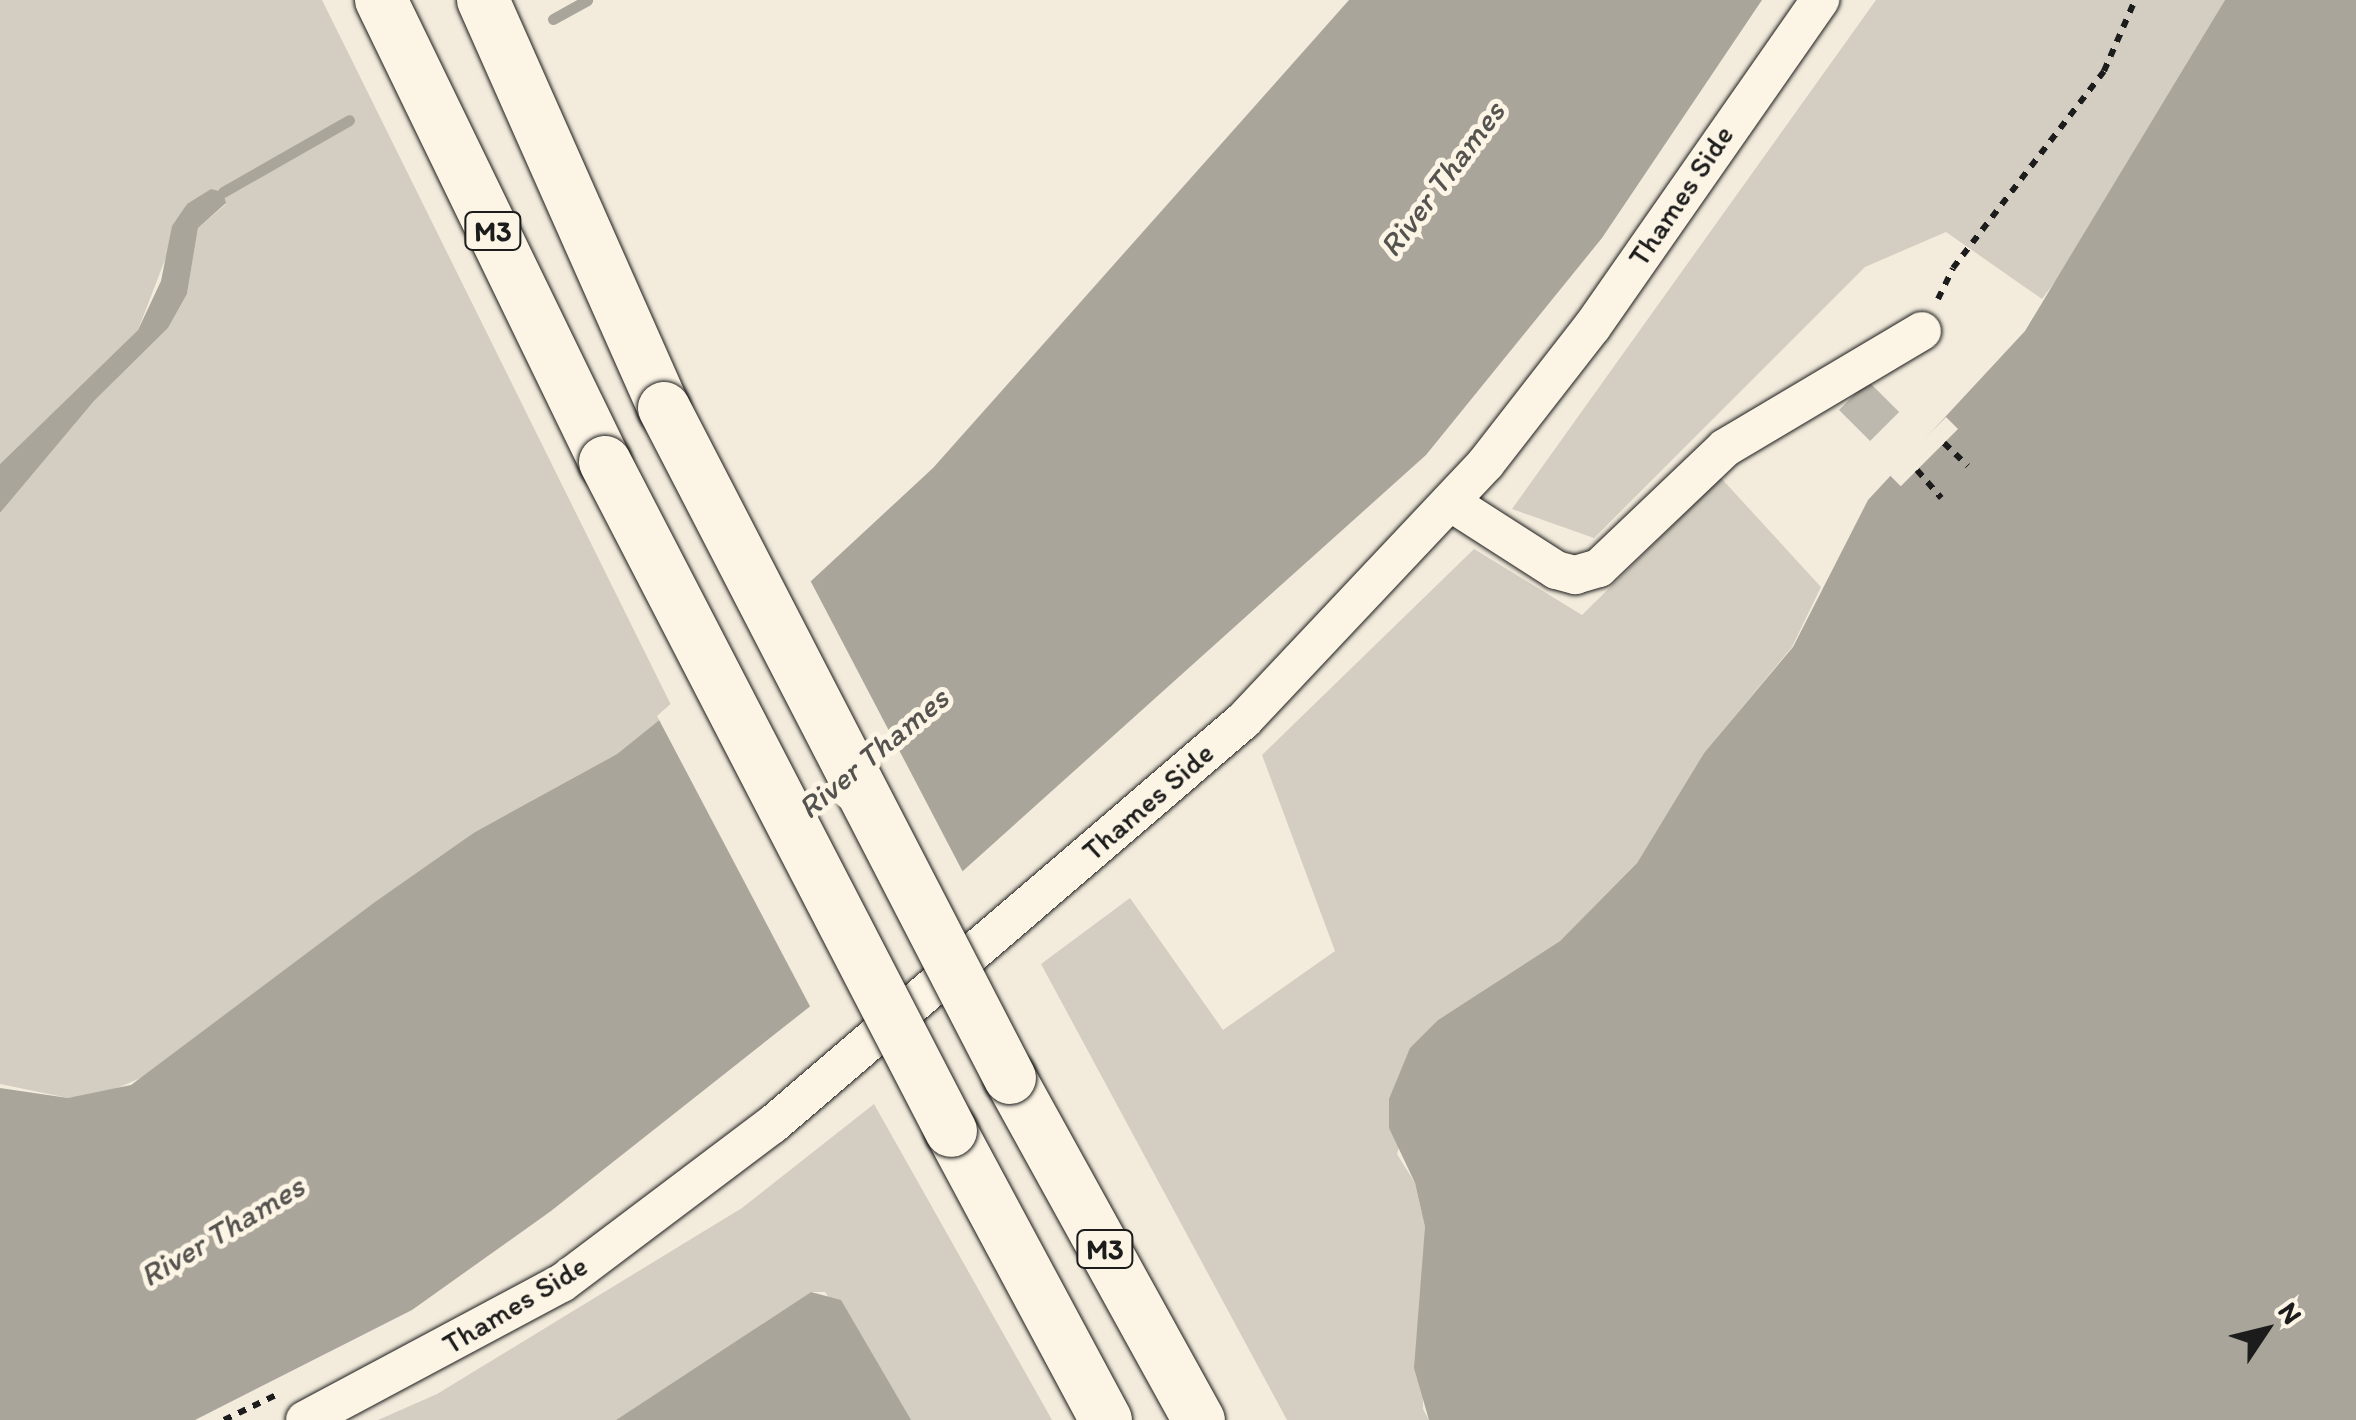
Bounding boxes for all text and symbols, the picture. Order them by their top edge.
water label: River Thames [1371,94,1513,264]
street label: Thames Side [1621,119,1741,273]
road number: M3 [463,208,523,254]
water label: River Thames [790,679,956,827]
street label: Thames Side [1075,735,1221,869]
water label: River Thames [133,1167,311,1295]
road number: M3 [1075,1226,1135,1272]
street label: Thames Side [436,1248,594,1362]
north arrow [2216,1280,2316,1380]
text: N [2271,1295,2310,1330]

